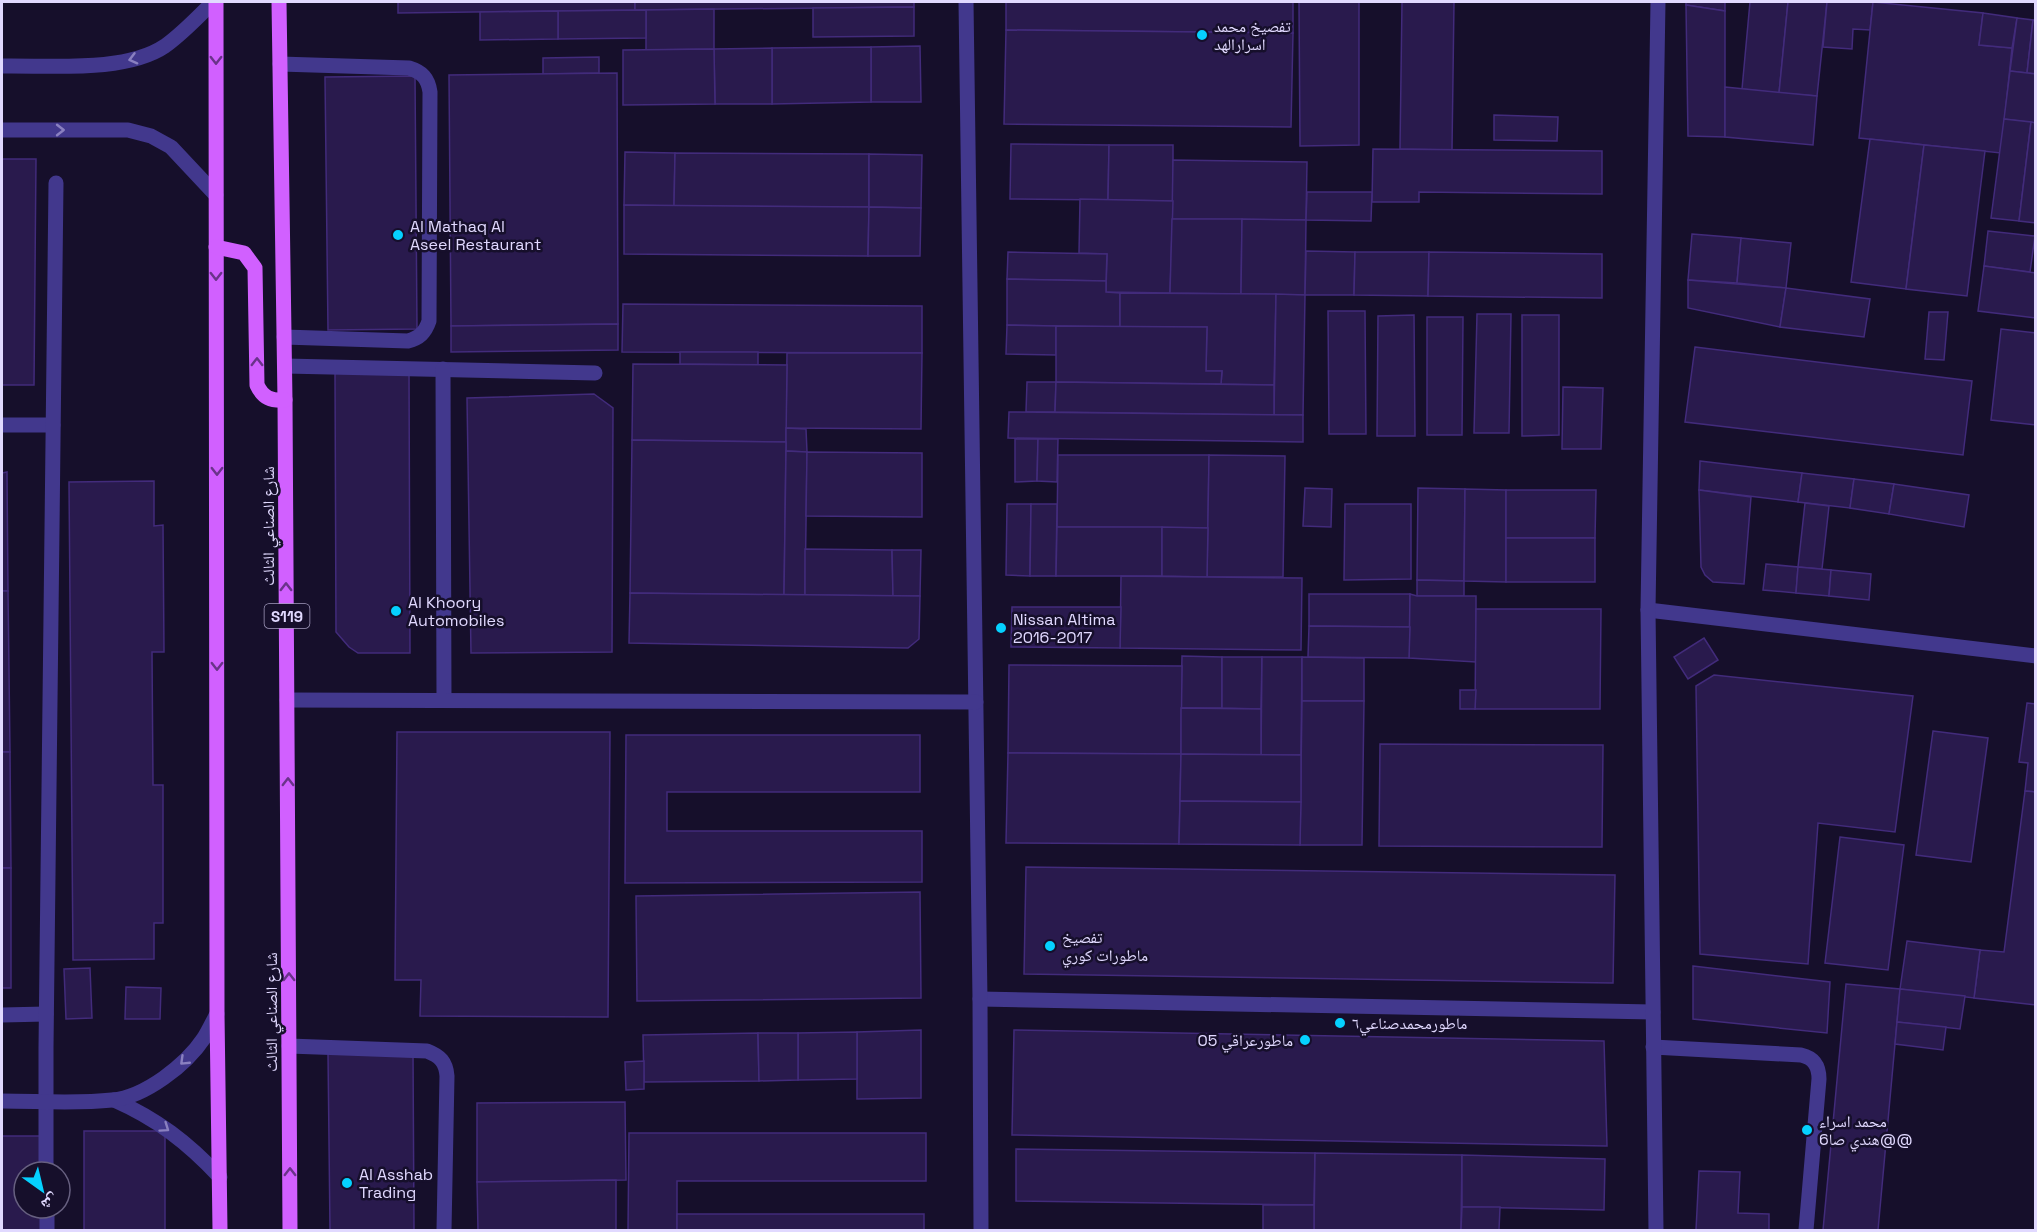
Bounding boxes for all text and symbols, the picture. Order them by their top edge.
place label: تفصيخ محمد اسرارالهد [1214,16,1291,55]
marker: تفصيخ محمد اسرارالهد [1195,28,1209,42]
one-way arrow [128,52,138,65]
one-way arrow [210,55,222,64]
one-way arrow [55,124,64,136]
place label: Al Mathaq Al Aseel Restaurant [410,216,541,255]
marker: Al Mathaq Al Aseel Restaurant [391,228,405,242]
one-way arrow [210,271,222,280]
one-way arrow [251,357,263,366]
one-way arrow [211,466,223,475]
street label: شارع الصناعي الثالث [258,466,281,586]
one-way arrow [280,583,292,592]
place label: Al Khoory Automobiles [408,592,505,631]
road number: S119 [264,604,310,628]
marker: Al Khoory Automobiles [389,604,403,618]
place label: Nissan Altima 2016-2017 [1013,609,1116,648]
marker: Nissan Altima 2016-2017 [994,621,1008,635]
one-way arrow [211,661,223,670]
one-way arrow [281,778,294,787]
place label: تفصيخ ماطورات كوري [1062,927,1148,968]
marker: تفصيخ ماطورات كوري [1043,939,1057,953]
street label: شارع الصناعي الثالث [261,952,284,1072]
one-way arrow [283,973,295,982]
place label: ماطورمحمدصناعي٦ [1352,1013,1467,1036]
marker: ماطورمحمدصناعي٦ [1333,1016,1347,1030]
place label: ماطورعراقي 05 [1197,1030,1293,1053]
marker: ماطورعراقي 05 [1298,1033,1312,1047]
one-way arrow [180,1054,190,1065]
place label: محمد اسراء هندي صا6@@ [1819,1111,1913,1152]
one-way arrow [159,1120,170,1131]
marker: محمد اسراء هندي صا6@@ [1800,1123,1814,1137]
north arrow [12,1160,72,1220]
place label: Al Asshab Trading [359,1164,433,1203]
one-way arrow [284,1168,296,1177]
marker: Al Asshab Trading [340,1176,354,1190]
text: ش [37,1189,63,1215]

